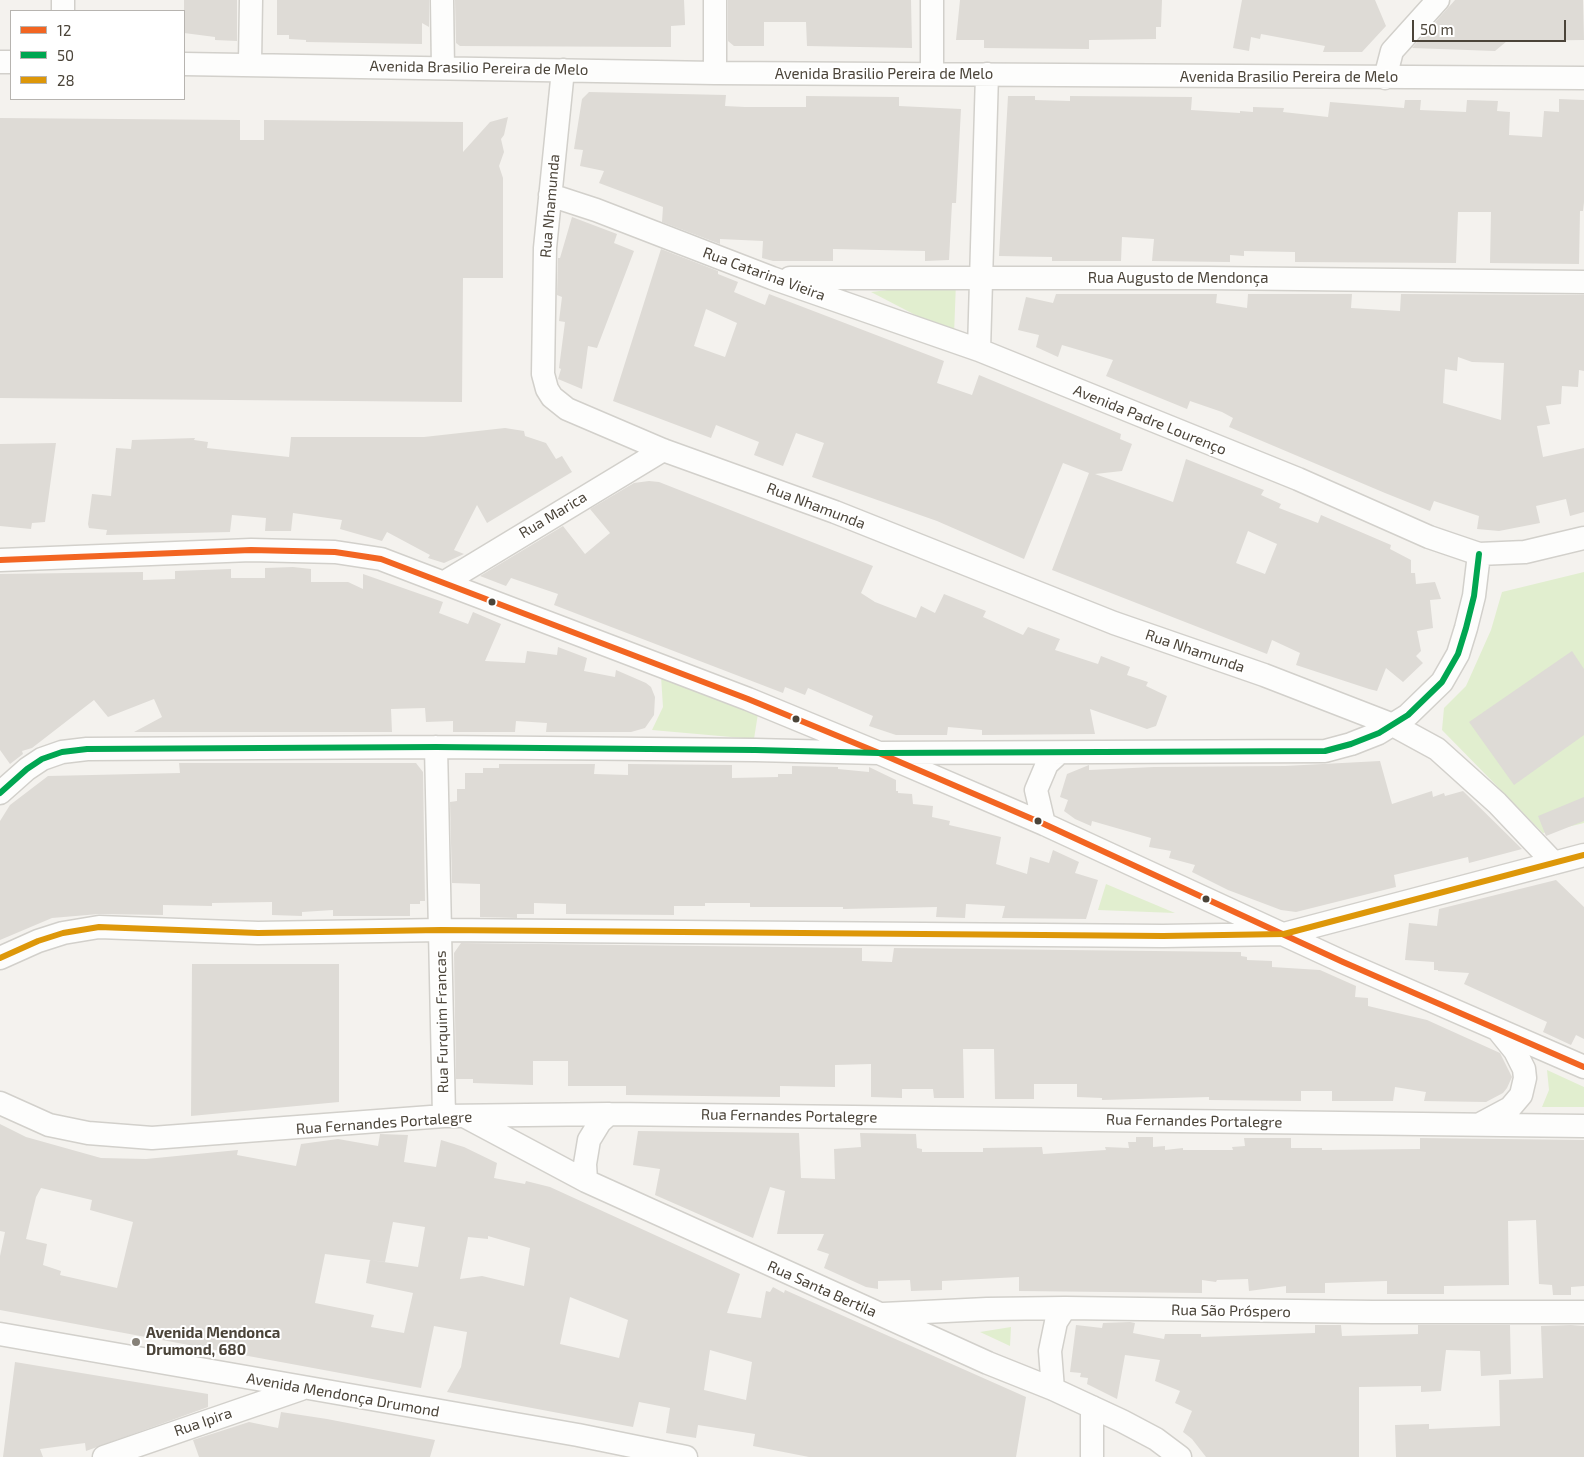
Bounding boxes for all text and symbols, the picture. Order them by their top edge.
legend [10,10,185,100]
scale bar [1414,10,1568,42]
text: 50 m [1420,20,1454,38]
text: 12 [57,21,71,39]
text: 50 [57,46,74,64]
street label: Avenida Brasilio Pereira de Melo [370,57,588,79]
street label: Avenida Brasilio Pereira de Melo [775,65,993,83]
street label: Avenida Brasilio Pereira de Melo [1180,68,1398,86]
text: 28 [57,71,75,89]
street label: Rua Nhamunda [536,153,564,259]
street label: Rua Catarina Vieira [700,243,828,305]
street label: Rua Augusto de Mendonça [1088,269,1268,287]
street label: Avenida Padre Lourenço [1071,381,1229,459]
street label: Rua Nhamunda [764,479,868,533]
street label: Rua Marica [516,488,590,542]
unlabelled marker [487,597,497,607]
street label: Rua Nhamunda [1143,626,1247,676]
unlabelled marker [791,714,801,724]
unlabelled marker [1033,816,1043,826]
unlabelled marker [1201,894,1211,904]
street label: Rua Furquim Francas [432,950,452,1094]
street label: Rua Fernandes Portalegre [701,1105,877,1127]
street label: Rua Fernandes Portalegre [295,1108,473,1138]
street label: Rua Fernandes Portalegre [1106,1110,1282,1132]
street label: Rua Santa Bertila [765,1257,879,1321]
street label: Rua São Próspero [1171,1301,1291,1321]
place label: Avenida Mendonca Drumond, 680 [146,1324,280,1359]
marker: Avenida Mendonca Drumond, 680 [130,1336,142,1348]
street label: Avenida Mendonça Drumond [245,1369,441,1421]
street label: Rua Ipira [172,1404,234,1440]

